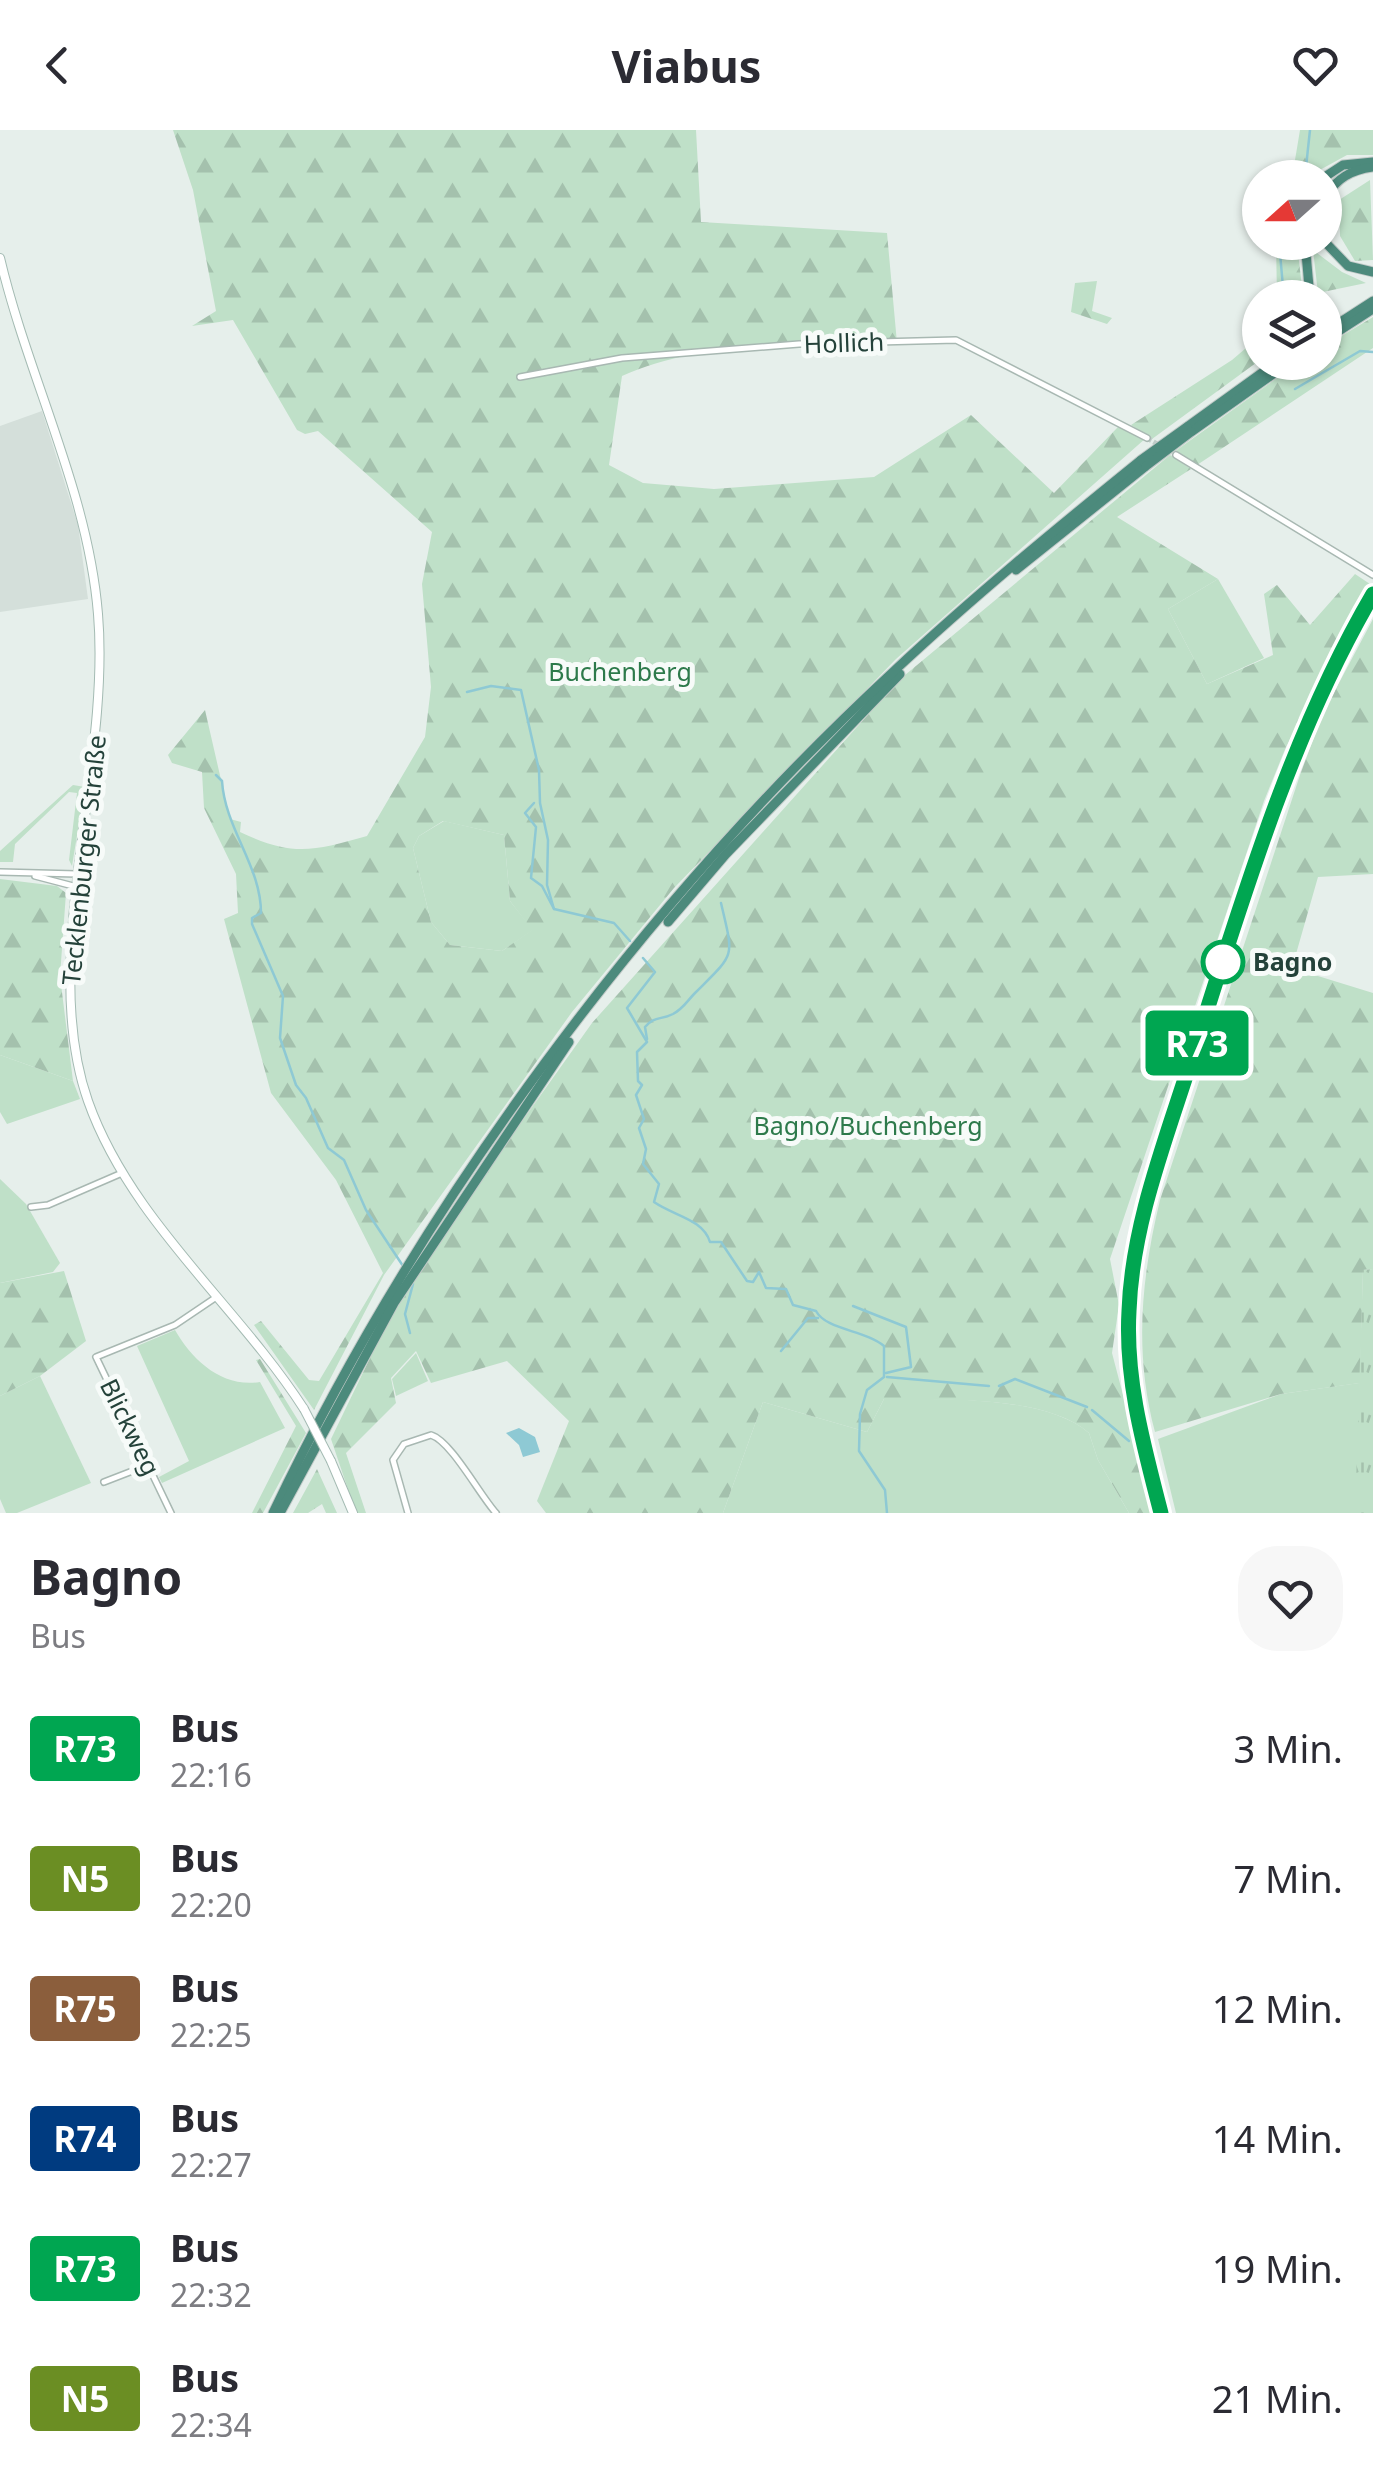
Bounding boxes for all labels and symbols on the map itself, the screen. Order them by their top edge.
north arrow [1242,160,1342,260]
street label: Hollich [803,324,885,360]
park label: Buchenberg [548,654,692,688]
street label: Tecklenburger Straße [53,733,113,987]
marker: Bagno [1202,941,1244,983]
place label: Bagno [1253,944,1332,978]
line badge: R73 [1140,1010,1254,1076]
park label: Bagno/Buchenberg [753,1108,983,1142]
street label: Blickweg [93,1373,169,1481]

